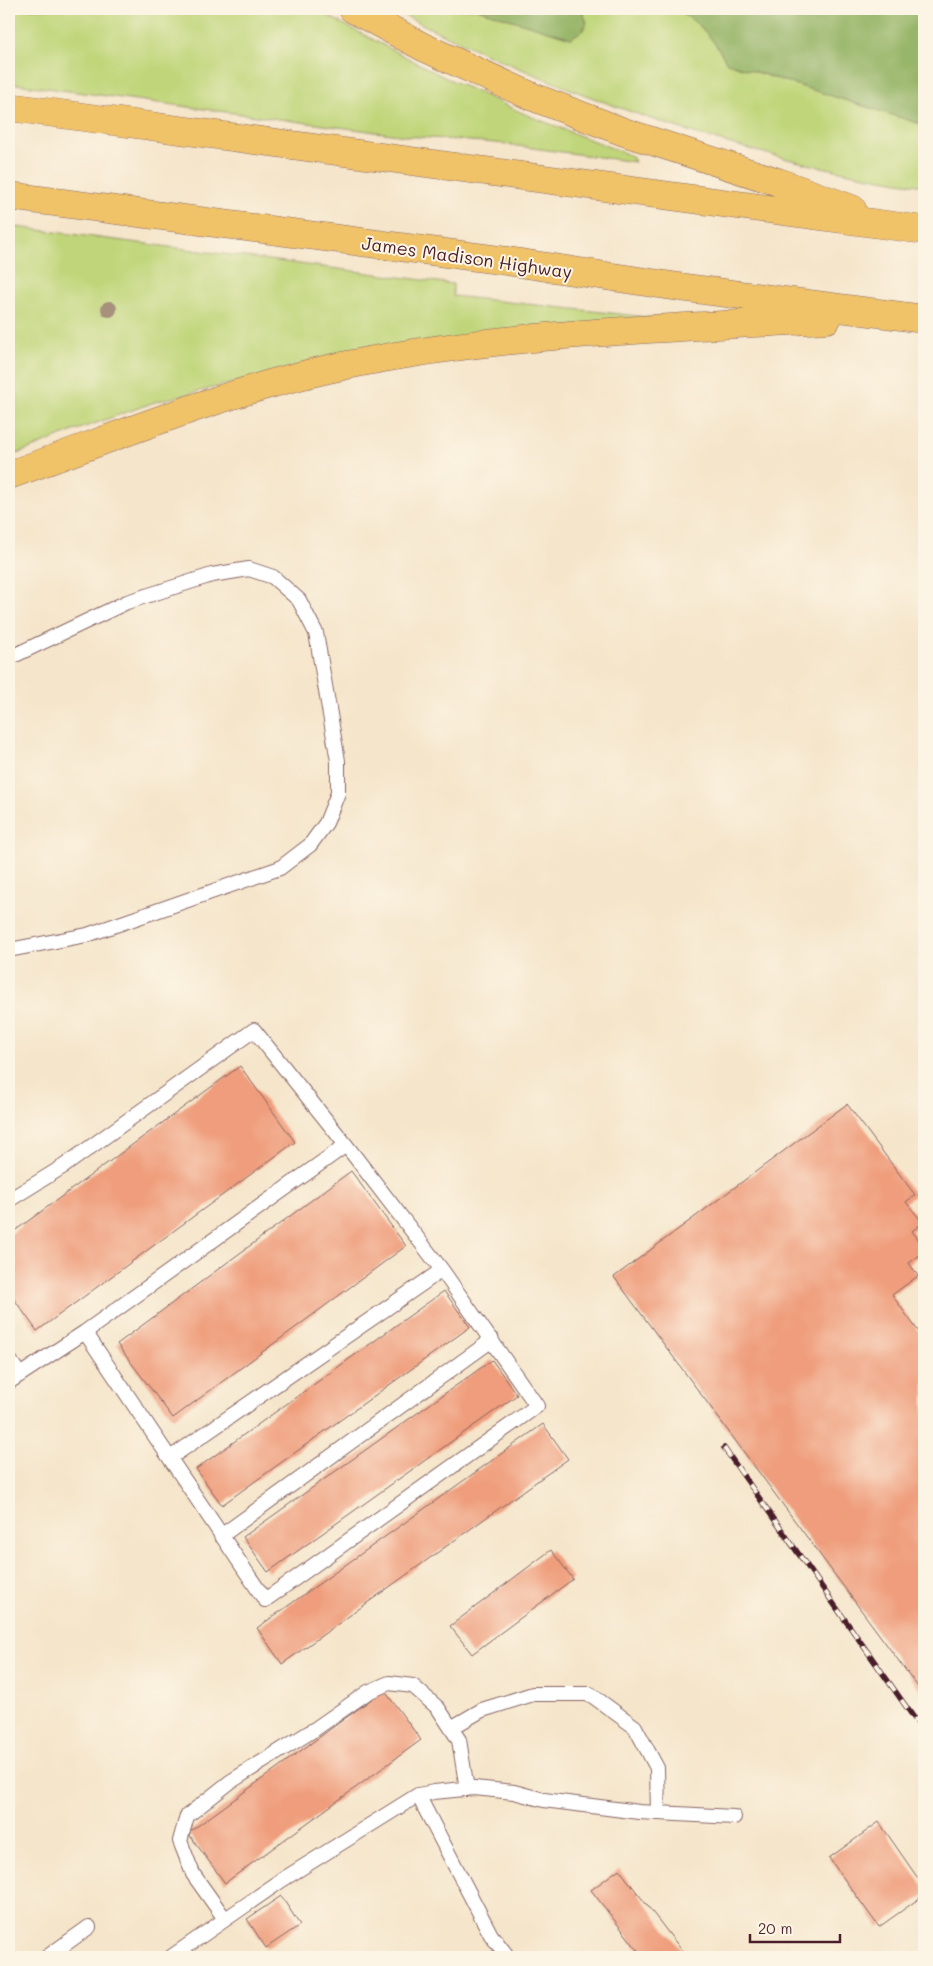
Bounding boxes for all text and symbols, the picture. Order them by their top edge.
street label: James Madison Highway [360,230,574,284]
scale bar [750,1911,840,1943]
text: 20 m [758,1918,792,1938]

